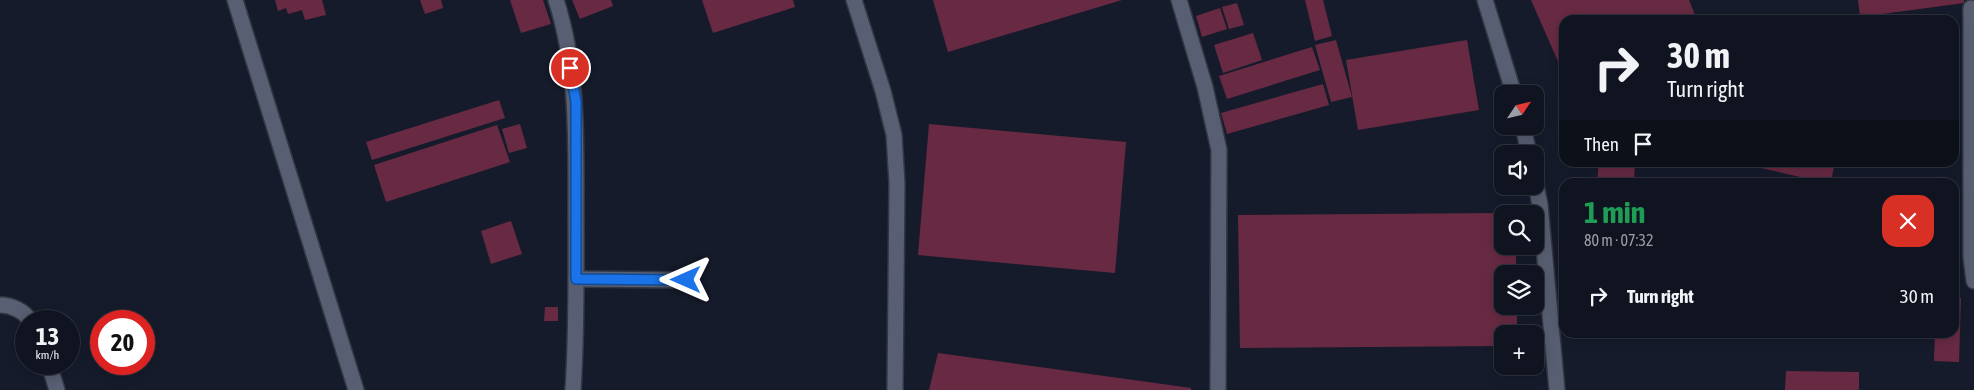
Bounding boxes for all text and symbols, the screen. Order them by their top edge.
icon: right [1584,35,1649,100]
text: 30 m [1667,35,1730,75]
pin [549,47,591,89]
icon: arrive [556,54,584,82]
text: Turn right [1667,76,1744,102]
north arrow [1494,85,1544,135]
map controls [1494,85,1544,375]
icon: arrive [1629,130,1657,158]
text: Then [1584,133,1619,155]
button: sound [1494,145,1544,195]
text: 1 min [1584,195,1645,229]
button: close [1882,195,1934,247]
button: search [1494,205,1544,255]
text: 80 m · 07:32 [1584,231,1654,249]
position arrow [659,253,711,305]
button: layers [1494,265,1544,315]
icon: right [1584,282,1612,310]
text: Turn right [1627,285,1694,307]
text: 30 m [1900,285,1934,307]
speed limit sign: 20 [90,310,155,375]
text: 13 [36,322,59,350]
button: + [1494,325,1544,375]
text: km/h [36,348,59,362]

